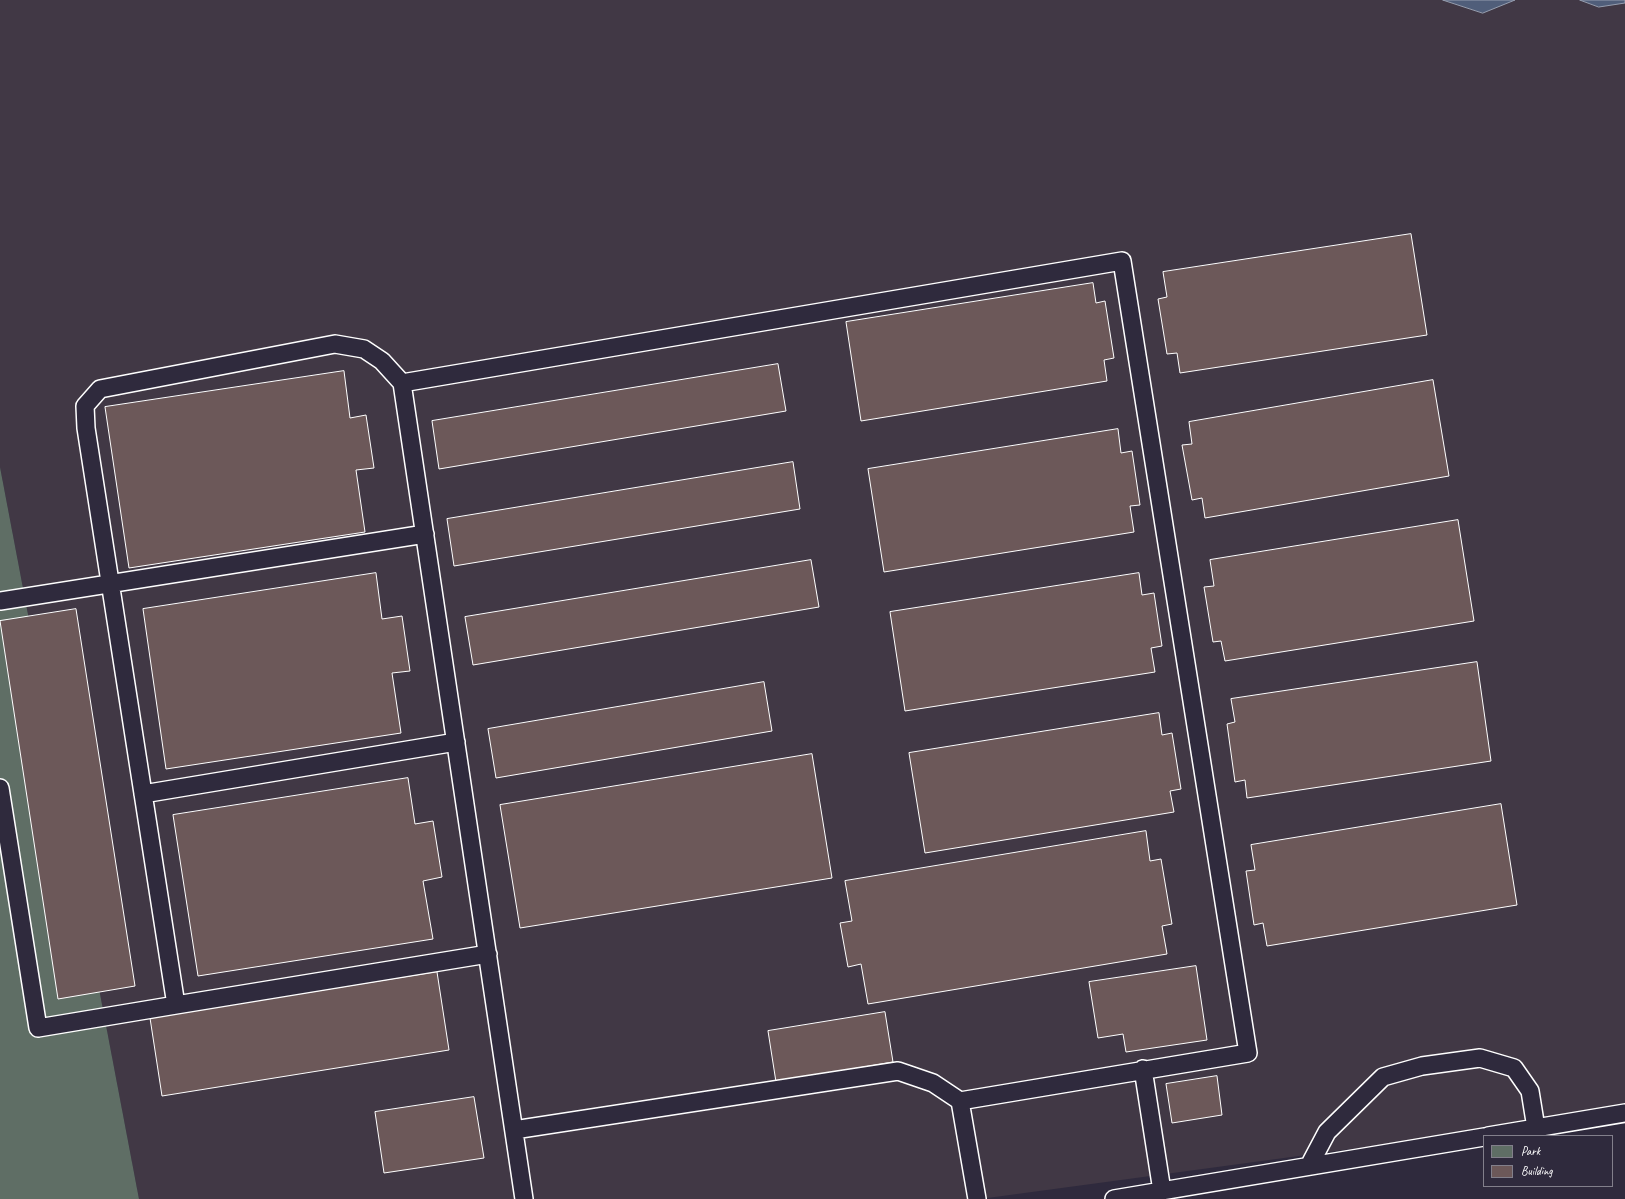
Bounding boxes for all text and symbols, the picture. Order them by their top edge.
legend [1483,1135,1613,1187]
text: Park [1521,1143,1540,1159]
text: Building [1521,1163,1553,1179]

